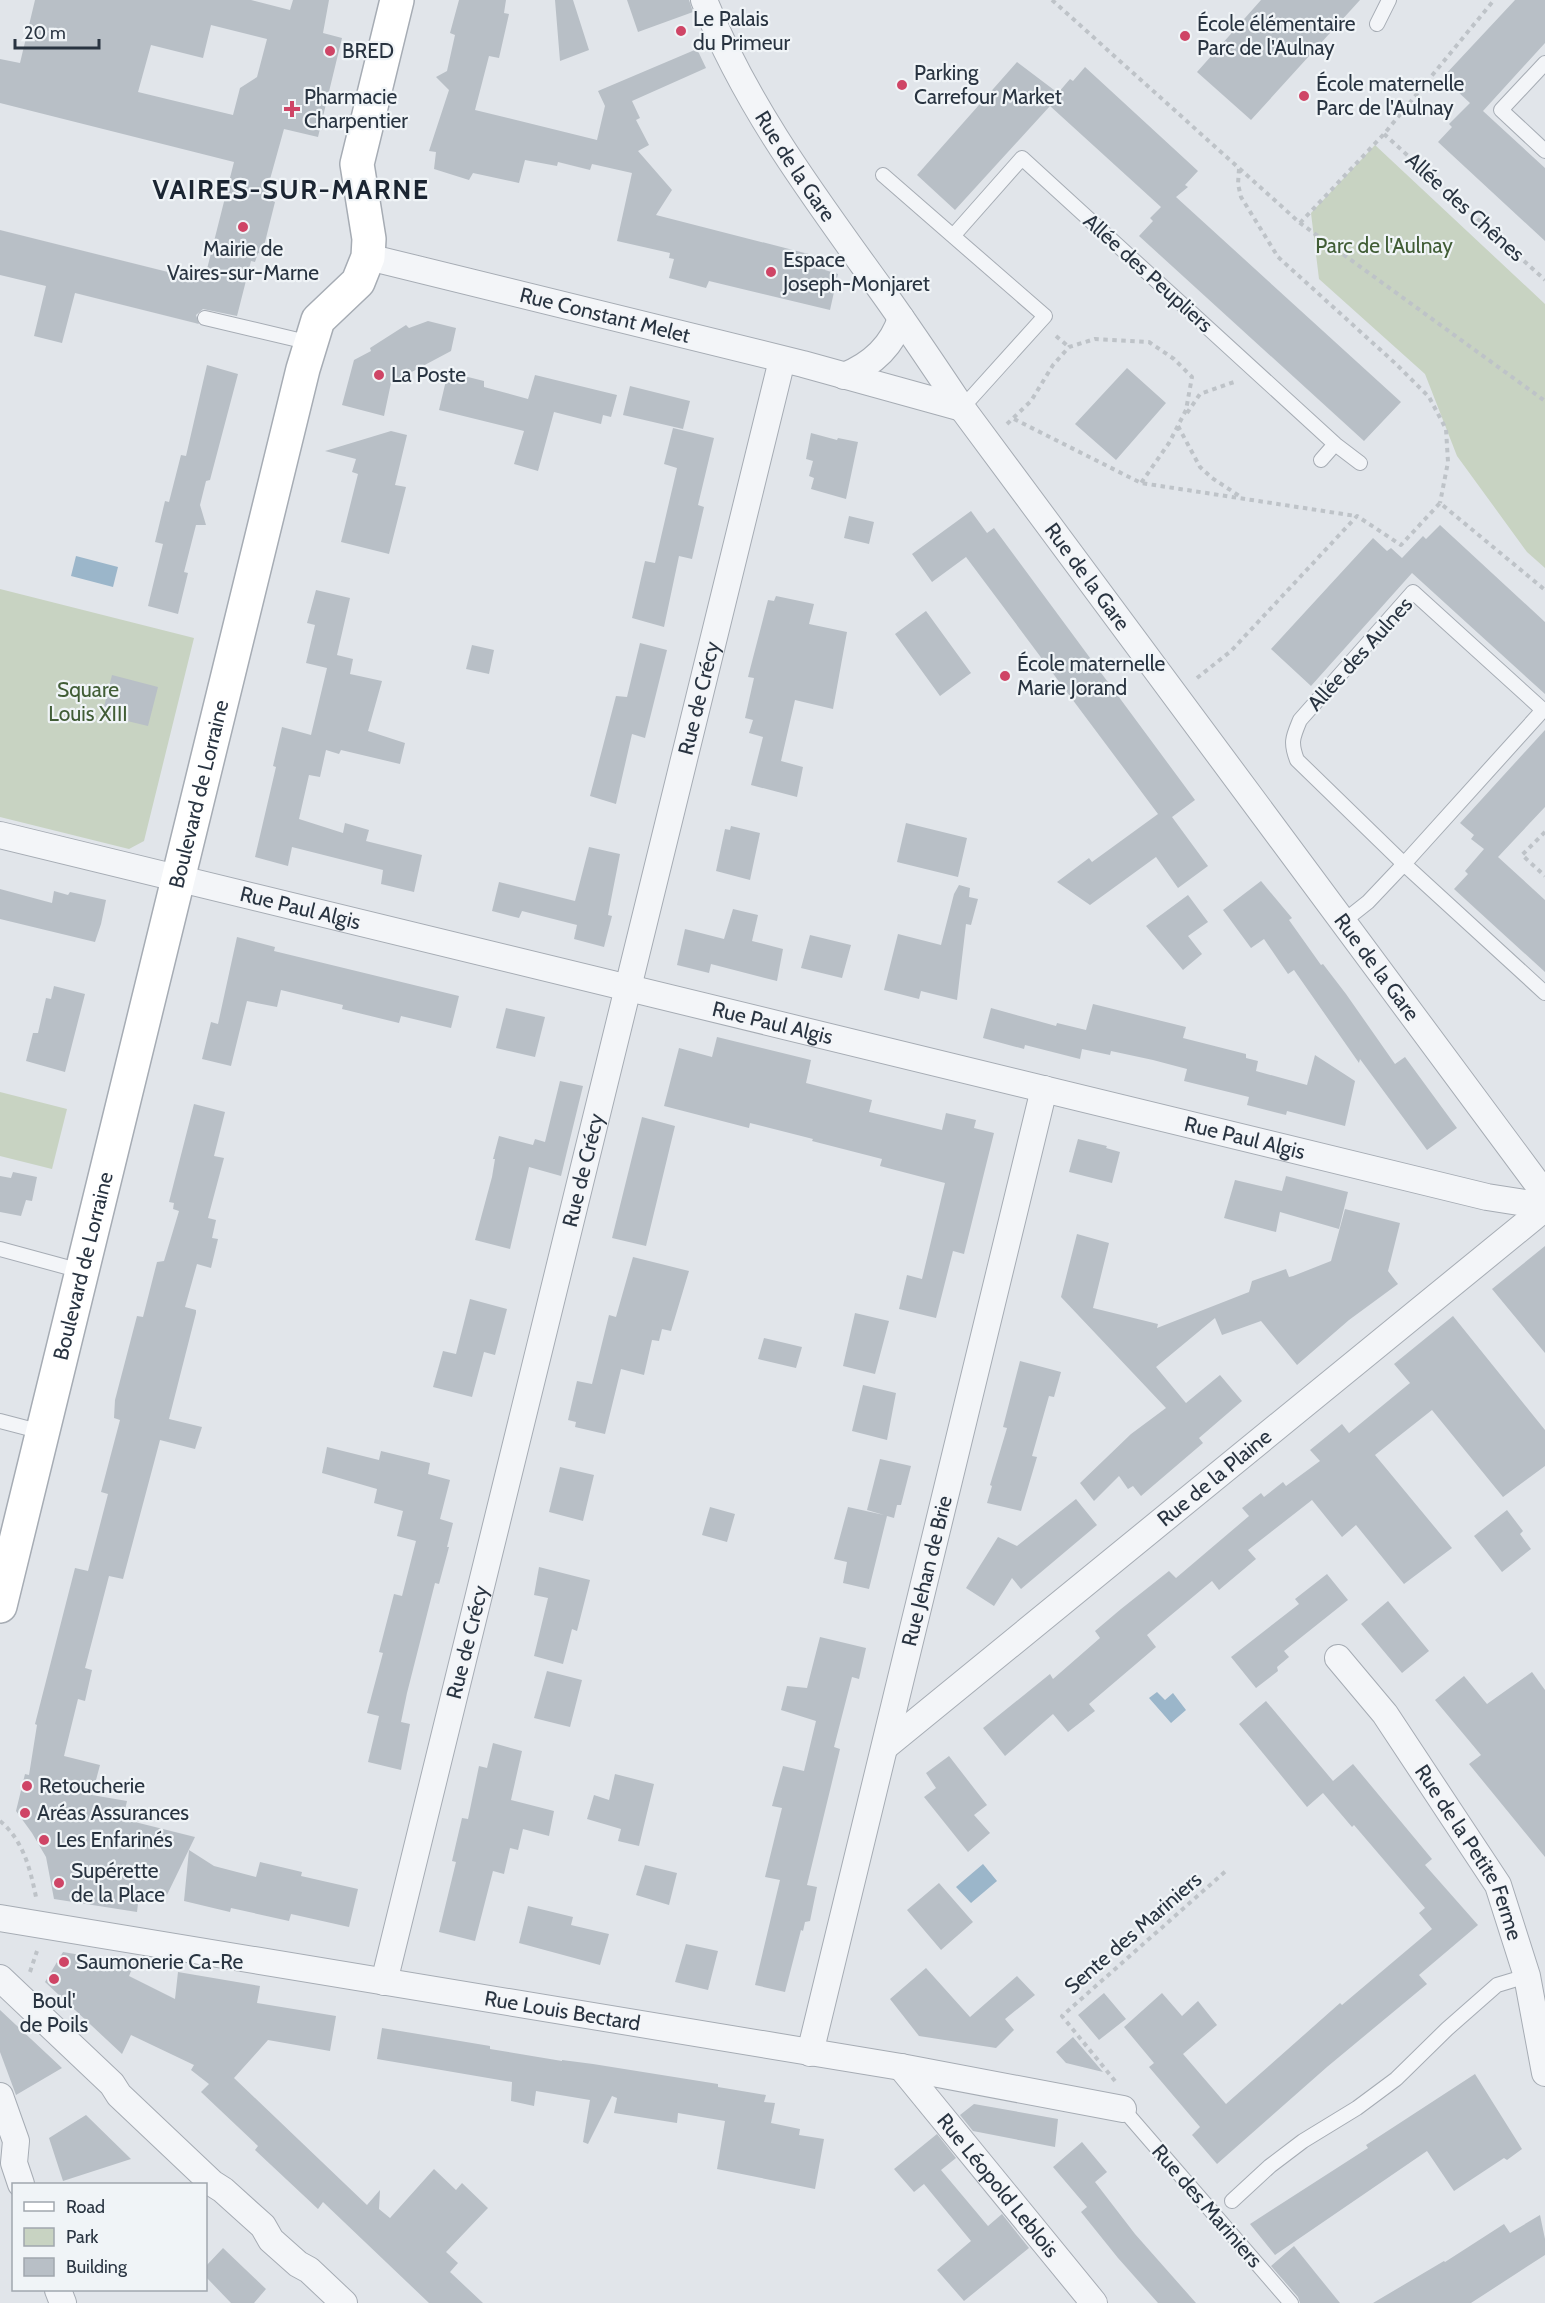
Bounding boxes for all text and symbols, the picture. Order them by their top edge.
place label: Le Palais du Primeur [693,6,790,55]
place label: École élémentaire Parc de l'Aulnay [1197,11,1356,60]
scale bar [15,12,99,50]
text: 20 m [24,22,66,44]
marker: Le Palais du Primeur [674,24,688,38]
marker: École élémentaire Parc de l'Aulnay [1178,29,1192,43]
place label: BRED [342,38,394,63]
marker: BRED [323,44,337,58]
place label: Parking Carrefour Market [914,60,1062,109]
place label: École maternelle Parc de l'Aulnay [1316,71,1465,120]
marker: Parking Carrefour Market [895,78,909,92]
place label: Pharmacie Charpentier [304,84,408,133]
marker: École maternelle Parc de l'Aulnay [1297,89,1311,103]
marker: Pharmacie Charpentier [285,102,299,116]
street label: Rue de la Gare [750,106,841,226]
street label: Allée des Chênes [1401,147,1530,267]
district label: VAIRES-SUR-MARNE [152,173,430,206]
street label: Allée des Peupliers [1079,208,1218,337]
marker: Mairie de Vaires-sur-Marne [236,220,250,234]
park label: Parc de l'Aulnay [1315,233,1453,258]
place label: Mairie de Vaires-sur-Marne [167,236,319,285]
place label: Espace Joseph-Monjaret [782,247,930,297]
marker: Espace Joseph-Monjaret [764,265,778,279]
street label: Rue Constant Melet [517,282,693,348]
place label: La Poste [391,362,466,387]
marker: La Poste [372,368,386,382]
street label: Rue de la Gare [1040,518,1136,635]
street label: Allée des Aulnes [1302,591,1417,716]
street label: Rue de Crécy [673,638,725,757]
place label: École maternelle Marie Jorand [1017,651,1166,700]
marker: École maternelle Marie Jorand [998,669,1012,683]
park label: Square Louis XIII [48,677,128,726]
street label: Boulevard de Lorraine [163,697,234,891]
street label: Rue Paul Algis [238,881,363,934]
street label: Rue de la Gare [1329,908,1425,1026]
street label: Rue Paul Algis [710,996,836,1049]
street label: Rue de Crécy [557,1110,609,1229]
street label: Rue Paul Algis [1182,1111,1308,1164]
street label: Boulevard de Lorraine [48,1169,118,1363]
street label: Rue de la Plaine [1152,1423,1276,1531]
street label: Rue Jehan de Brie [896,1493,957,1649]
street label: Rue de Crécy [441,1582,493,1701]
street label: Rue de la Petite Ferme [1410,1760,1528,1944]
place label: Retoucherie [39,1773,145,1798]
marker: Retoucherie [20,1779,34,1793]
place label: Aréas Assurances [37,1800,189,1825]
marker: Aréas Assurances [18,1806,32,1820]
place label: Les Enfarinés [56,1827,173,1852]
marker: Les Enfarinés [37,1833,51,1847]
place label: Supérette de la Place [71,1858,165,1907]
street label: Sente des Mariniers [1059,1866,1206,1999]
marker: Supérette de la Place [52,1876,66,1890]
place label: Saumonerie Ca-Re [76,1949,244,1974]
marker: Saumonerie Ca-Re [57,1955,71,1969]
marker: Boul' de Poils [47,1972,61,1986]
street label: Rue Louis Bectard [483,1985,642,2036]
place label: Boul' de Poils [20,1988,89,2037]
street label: Rue Léopold Leblois [932,2108,1065,2262]
street label: Rue des Mariniers [1147,2139,1268,2273]
legend [12,2183,207,2291]
text: Road [66,2196,105,2218]
text: Park [66,2226,99,2248]
text: Building [66,2256,128,2278]

